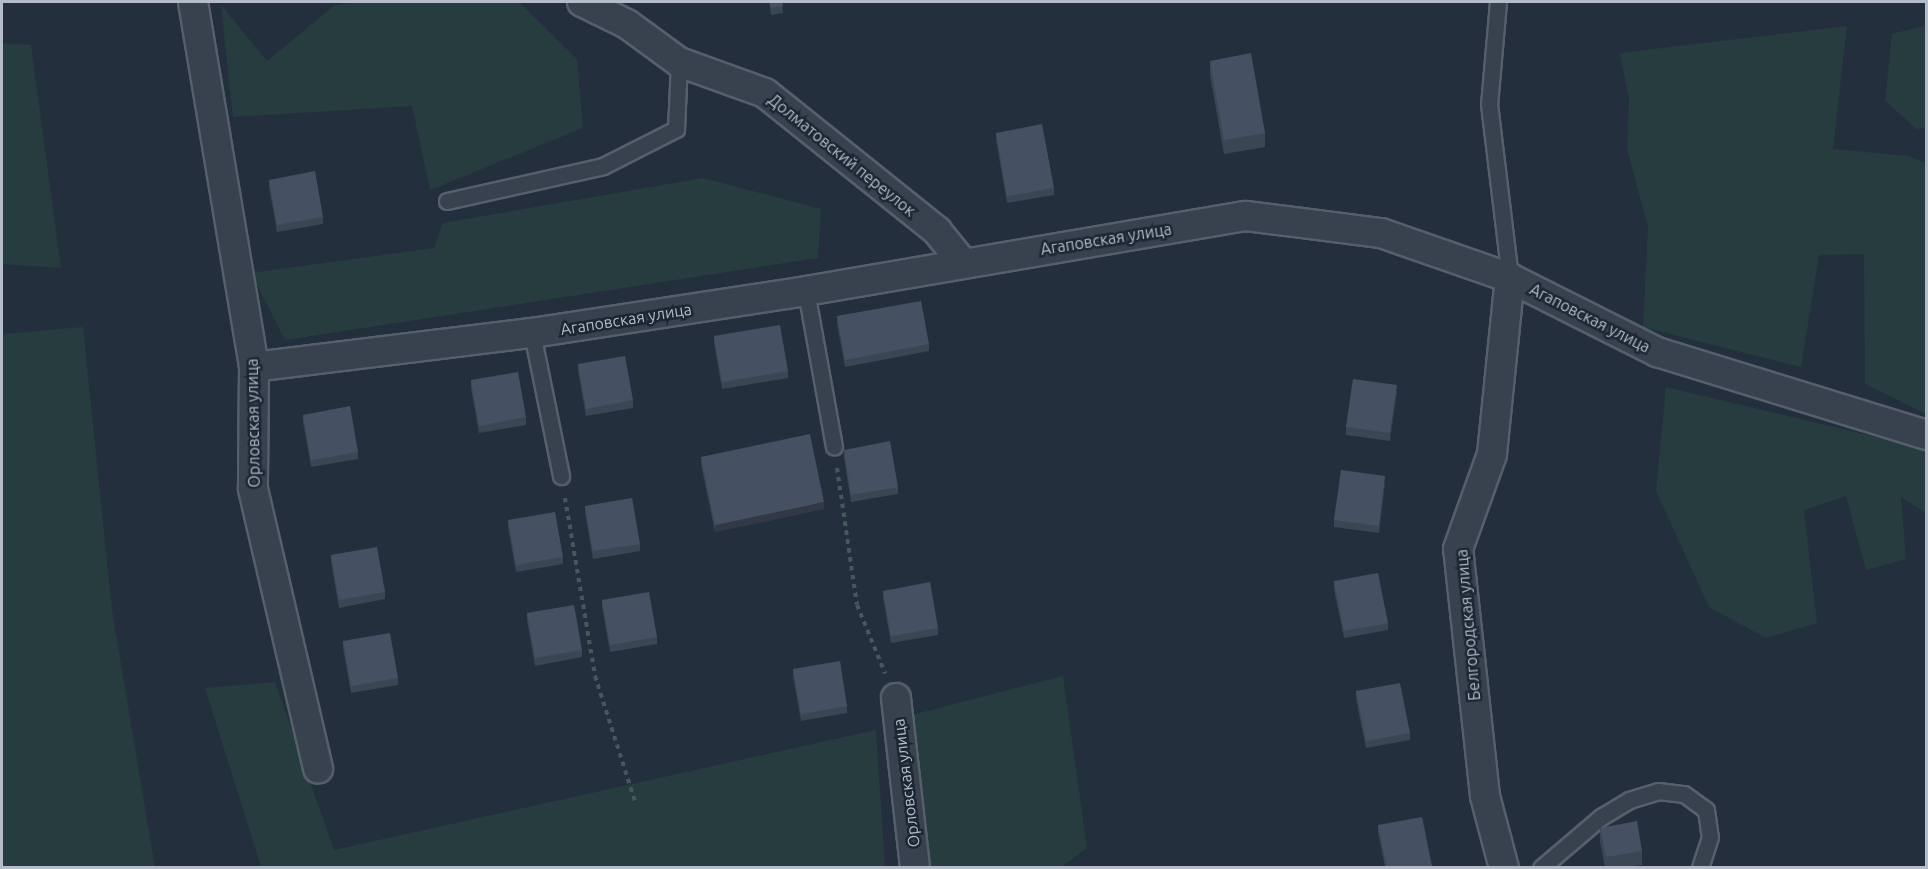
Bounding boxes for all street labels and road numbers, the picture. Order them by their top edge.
street label: Долматовский переулок [764,90,920,220]
street label: Агаповская улица [1039,219,1173,259]
street label: Агаповская улица [1527,279,1653,357]
street label: Агаповская улица [559,299,693,339]
street label: Орловская улица [242,358,264,488]
street label: Белгородская улица [1452,549,1484,701]
street label: Орловская улица [889,718,923,848]

